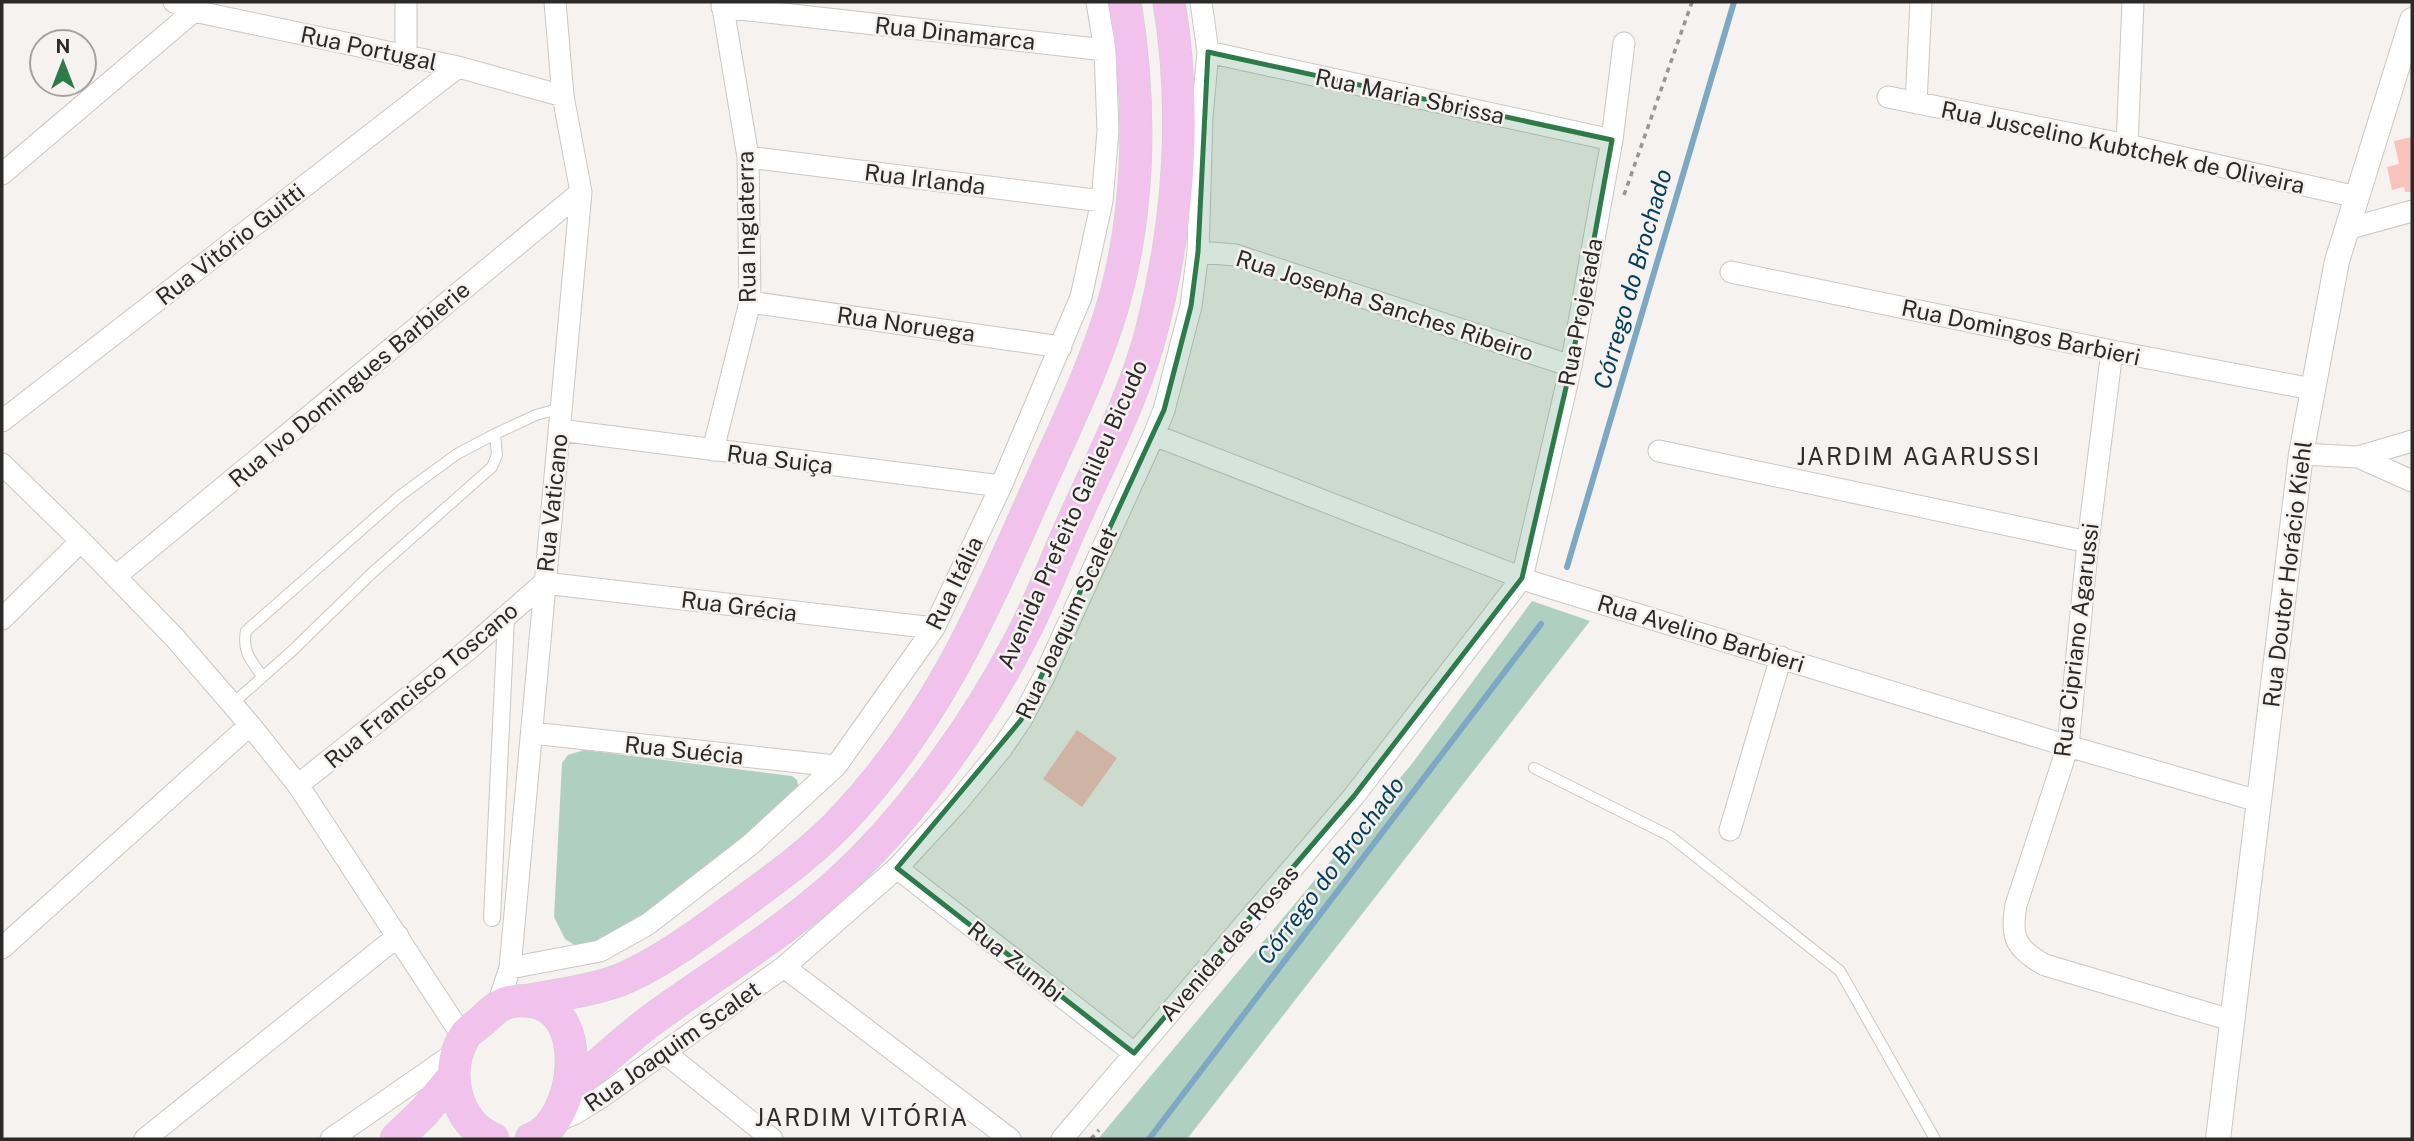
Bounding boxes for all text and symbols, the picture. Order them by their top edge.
street label: Rua Dinamarca [873,11,1037,55]
street label: Rua Portugal [298,20,440,76]
north arrow [28,28,98,98]
text: N [56,35,70,57]
street label: Rua Maria Sbrissa [1313,63,1507,129]
street label: Rua Juscelino Kubtchek de Oliveira [1939,95,2307,199]
street label: Rua Inglaterra [731,151,761,303]
street label: Rua Irlanda [863,158,987,200]
water label: Córrego do Brochado [1587,166,1677,392]
street label: Rua Vitório Guitti [150,178,310,310]
street label: Rua Projetada [1552,236,1608,388]
street label: Rua Josepha Sanches Ribeiro [1233,244,1537,366]
street label: Rua Ivo Domingues Barbierie [223,275,475,493]
street label: Rua Domingos Barbieri [1899,294,2143,370]
street label: Rua Noruega [835,301,977,347]
street label: Avenida Prefeito Galileu Bicudo [991,355,1153,673]
street label: Rua Vaticano [531,432,573,574]
street label: Rua Suiça [725,439,835,479]
street label: Rua Doutor Horácio Kiehl [2257,439,2317,709]
district label: JARDIM AGARUSSI [1797,442,2041,470]
street label: Rua Cipriano Agarussi [2048,522,2104,758]
street label: Rua Joaquim Scalet [1010,523,1122,723]
street label: Rua Itália [920,532,988,634]
street label: Rua Grécia [680,586,798,626]
street label: Rua Avelino Barbieri [1594,589,1808,677]
street label: Rua Francisco Toscano [319,596,523,774]
street label: Rua Suécia [623,730,745,770]
water label: Córrego do Brochado [1250,771,1410,969]
street label: Avenida das Rosas [1154,860,1304,1026]
street label: Rua Zumbi [963,915,1069,1007]
street label: Rua Joaquim Scalet [579,975,765,1117]
district label: JARDIM VITÓRIA [755,1103,969,1131]

